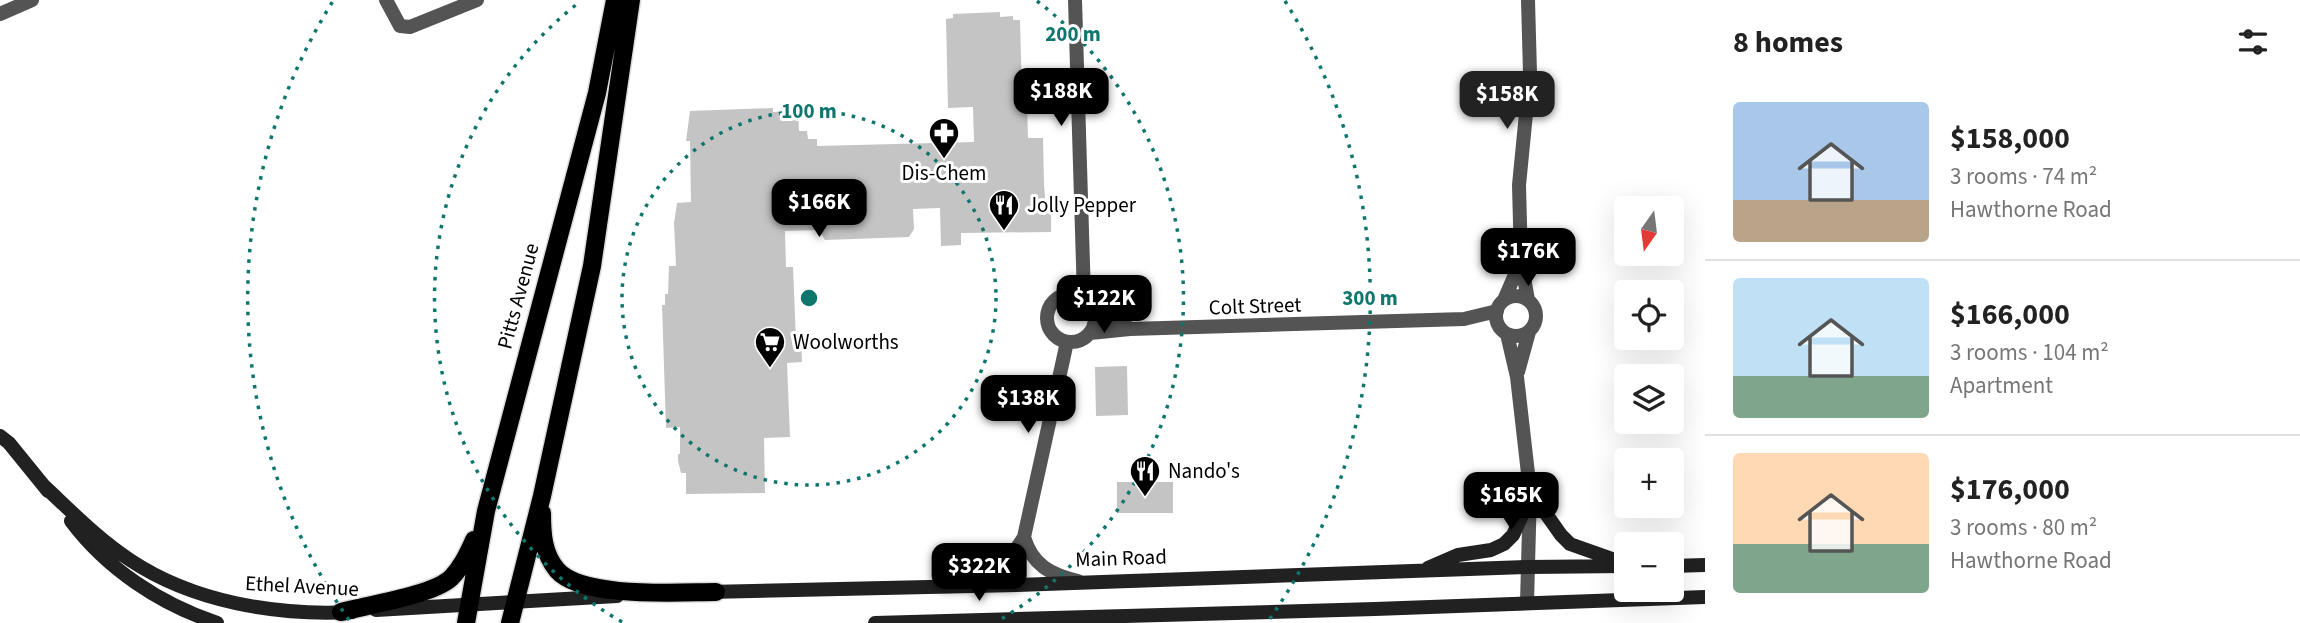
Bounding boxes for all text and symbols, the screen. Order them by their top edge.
text: 200 m [1045,19,1101,49]
text: 8 homes [1733,21,1843,64]
icon: filters [2234,23,2272,61]
pin: $188K [1012,68,1110,128]
pin: $158K [1458,72,1556,131]
text: $188K [1030,74,1092,107]
text: $158K [1476,77,1538,110]
text: 100 m [781,96,837,126]
pharmacy icon: Dis-Chem [927,116,961,160]
text: $158,000 [1950,117,2070,160]
icon: home [1789,130,1873,214]
place label: Dis-Chem [902,158,986,188]
text: 3 rooms · 74 m² [1950,160,2097,193]
pin: $166K [770,180,868,239]
text: $166K [788,185,850,218]
restaurant icon: Jolly Pepper [987,188,1021,232]
place label: Jolly Pepper [1027,190,1137,220]
text: Hawthorne Road [1950,193,2112,226]
north arrow [1614,196,1684,266]
map controls [1614,196,1684,602]
pin: $176K [1479,229,1577,288]
text: $176K [1497,234,1559,267]
street label: Pitts Avenue [489,240,547,352]
pin: $122K [1055,276,1153,335]
button: locate [1614,280,1684,350]
text: $122K [1073,281,1135,314]
text: 300 m [1342,283,1398,313]
centre of rings [797,286,821,310]
street label: Colt Street [1208,289,1302,323]
text: $166,000 [1950,293,2070,336]
icon: home [1789,306,1873,390]
supermarket icon: Woolworths [753,325,787,369]
place label: Woolworths [793,327,899,357]
text: 3 rooms · 104 m² [1950,336,2109,369]
button: layers [1614,364,1684,434]
text: Apartment [1950,369,2053,402]
pin: $138K [979,376,1077,435]
text: $138K [997,381,1059,414]
button: + [1614,448,1684,518]
restaurant icon: Nando's [1128,454,1162,498]
place label: Nando's [1168,456,1240,486]
text: $176,000 [1950,468,2070,511]
pin: $165K [1462,472,1560,532]
text: $165K [1480,478,1542,511]
icon: home [1789,481,1873,565]
text: 3 rooms · 80 m² [1950,511,2097,544]
button: − [1614,532,1684,602]
street label: Main Road [1075,541,1167,575]
pin: $322K [930,544,1028,603]
text: Hawthorne Road [1950,544,2112,577]
text: $322K [948,549,1010,582]
street label: Ethel Avenue [244,568,360,604]

